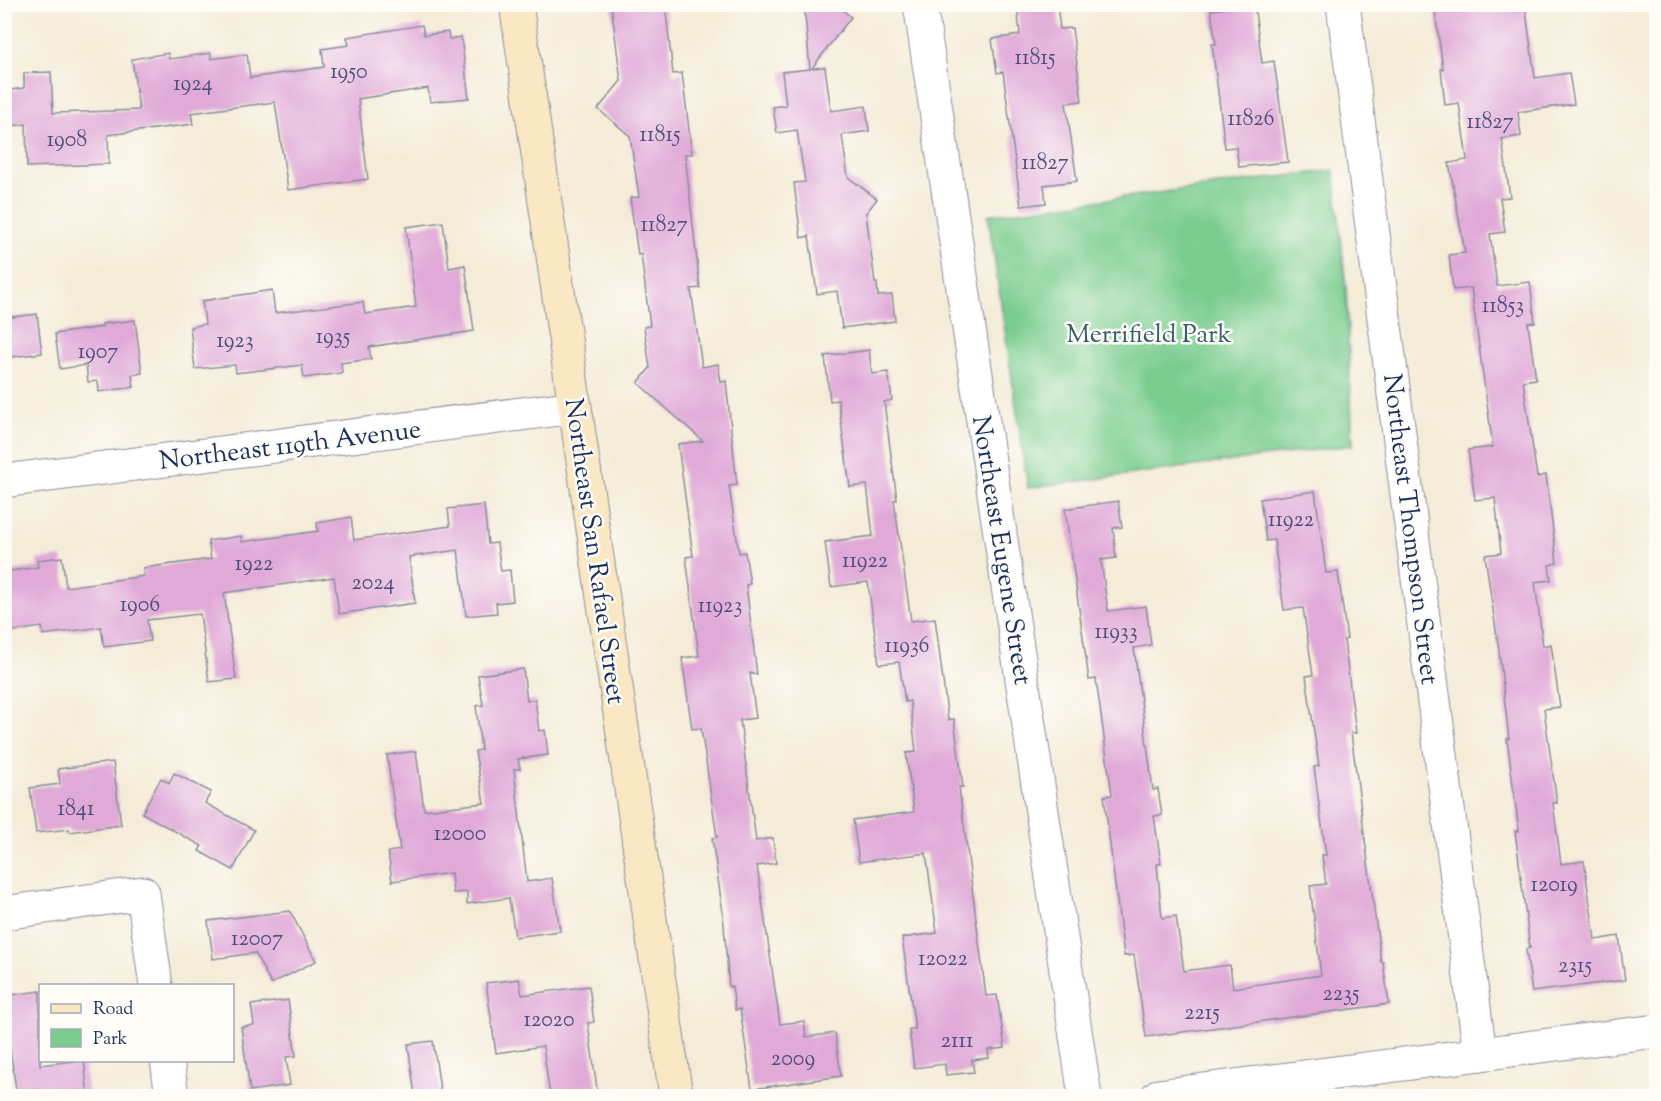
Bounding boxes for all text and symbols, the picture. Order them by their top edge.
house number: 11815 [1015,43,1056,75]
house number: 1950 [330,57,368,89]
house number: 1924 [173,69,213,101]
house number: 11826 [1228,104,1274,136]
house number: 11827 [1466,107,1514,139]
house number: 11815 [640,120,681,152]
house number: 1908 [47,125,87,157]
house number: 11827 [1021,148,1069,180]
house number: 11827 [640,210,688,242]
house number: 11853 [1482,291,1524,323]
park label: Merrifield Park [1066,317,1232,354]
house number: 1935 [316,322,351,354]
house number: 1923 [216,326,254,358]
house number: 1907 [78,337,118,369]
street label: Northeast Thompson Street [1372,372,1447,687]
street label: Northeast San Rafael Street [554,396,633,707]
street label: Northeast 119th Avenue [157,412,423,481]
street label: Northeast Eugene Street [961,413,1040,688]
house number: 11922 [1268,505,1314,537]
house number: 11922 [842,546,888,578]
house number: 1922 [235,549,273,581]
house number: 2024 [351,568,395,600]
house number: 1906 [120,590,160,622]
house number: 11923 [698,591,742,623]
house number: 11933 [1094,617,1138,649]
house number: 11936 [884,631,930,663]
house number: 1841 [58,794,95,826]
house number: 12000 [434,819,486,851]
house number: 12019 [1530,870,1578,902]
house number: 12007 [231,924,283,956]
house number: 12022 [918,944,968,976]
house number: 2315 [1558,951,1593,983]
house number: 2235 [1322,979,1360,1011]
legend [39,984,234,1062]
text: Road [93,997,133,1023]
house number: 2215 [1184,998,1220,1030]
house number: 12020 [523,1005,575,1037]
house number: 2111 [941,1026,974,1058]
text: Park [93,1027,128,1053]
house number: 2009 [771,1044,815,1076]

